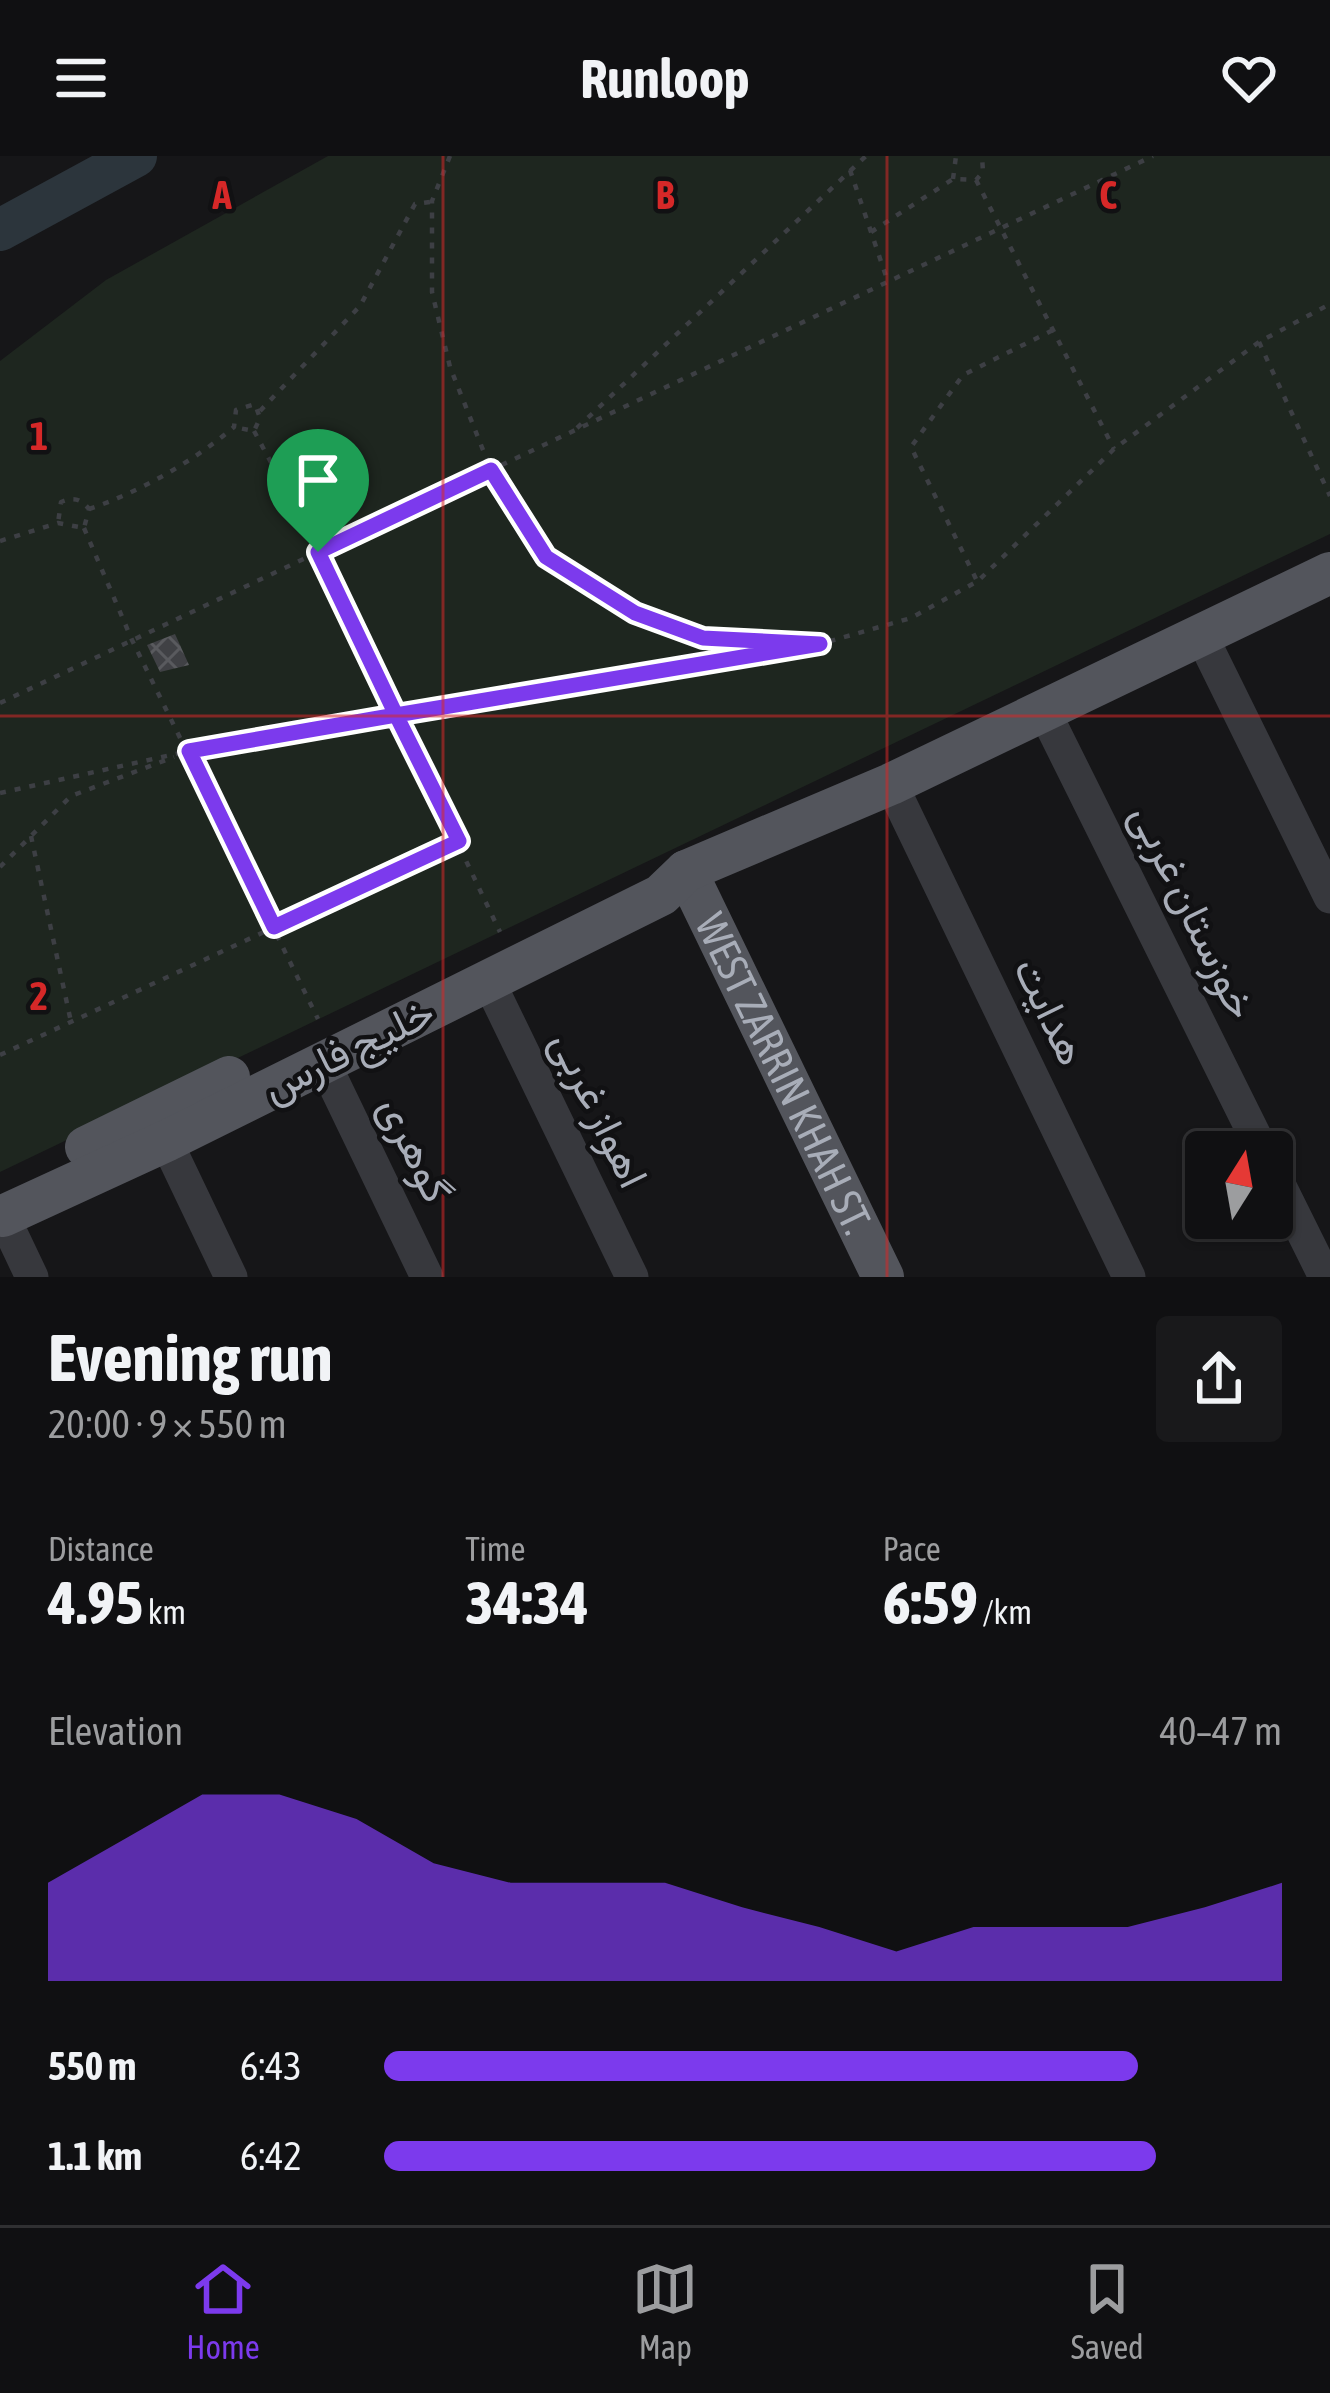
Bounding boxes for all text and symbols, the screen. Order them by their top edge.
icon: menu [48,45,114,111]
icon: heart [1216,45,1282,111]
text: Runloop [580,48,750,109]
text: A [211,173,232,217]
text: B [656,173,675,217]
text: C [1099,173,1117,217]
text: 1 [30,414,48,458]
pin [267,429,369,552]
icon: arrive [285,447,351,513]
street label: خوزستان غربی [1119,796,1267,1028]
street label: WEST ZARRIN KHAH ST. [686,905,882,1241]
street label: هدایت [1005,950,1097,1072]
text: 2 [30,974,48,1018]
street label: خلیج فارس [255,987,444,1116]
street label: اهواز غربی [539,1023,658,1196]
street label: گوهری [367,1088,462,1211]
north arrow [1185,1131,1293,1239]
map controls [1185,1131,1293,1239]
button: share [1156,1316,1282,1442]
text: Evening run [48,1319,333,1395]
text: 20:00 · 9 × 550 m [48,1402,287,1446]
text: Distance [48,1530,154,1568]
text: Time [465,1530,526,1568]
text: Pace [883,1530,941,1568]
text: 4.95 [48,1568,143,1637]
text: 34:34 [465,1568,589,1637]
text: 6:59 [883,1568,978,1637]
text: km [143,1593,186,1631]
text: /km [978,1593,1032,1631]
text: Elevation [48,1709,183,1753]
text: 40–47 m [1160,1709,1282,1753]
text: 550 m [48,2044,136,2088]
text: 6:43 [240,2044,302,2088]
text: 1.1 km [48,2134,142,2178]
text: 6:42 [240,2134,302,2178]
tab: Home [186,2256,260,2366]
tab: Map [632,2256,698,2366]
tab: Saved [1071,2256,1144,2366]

